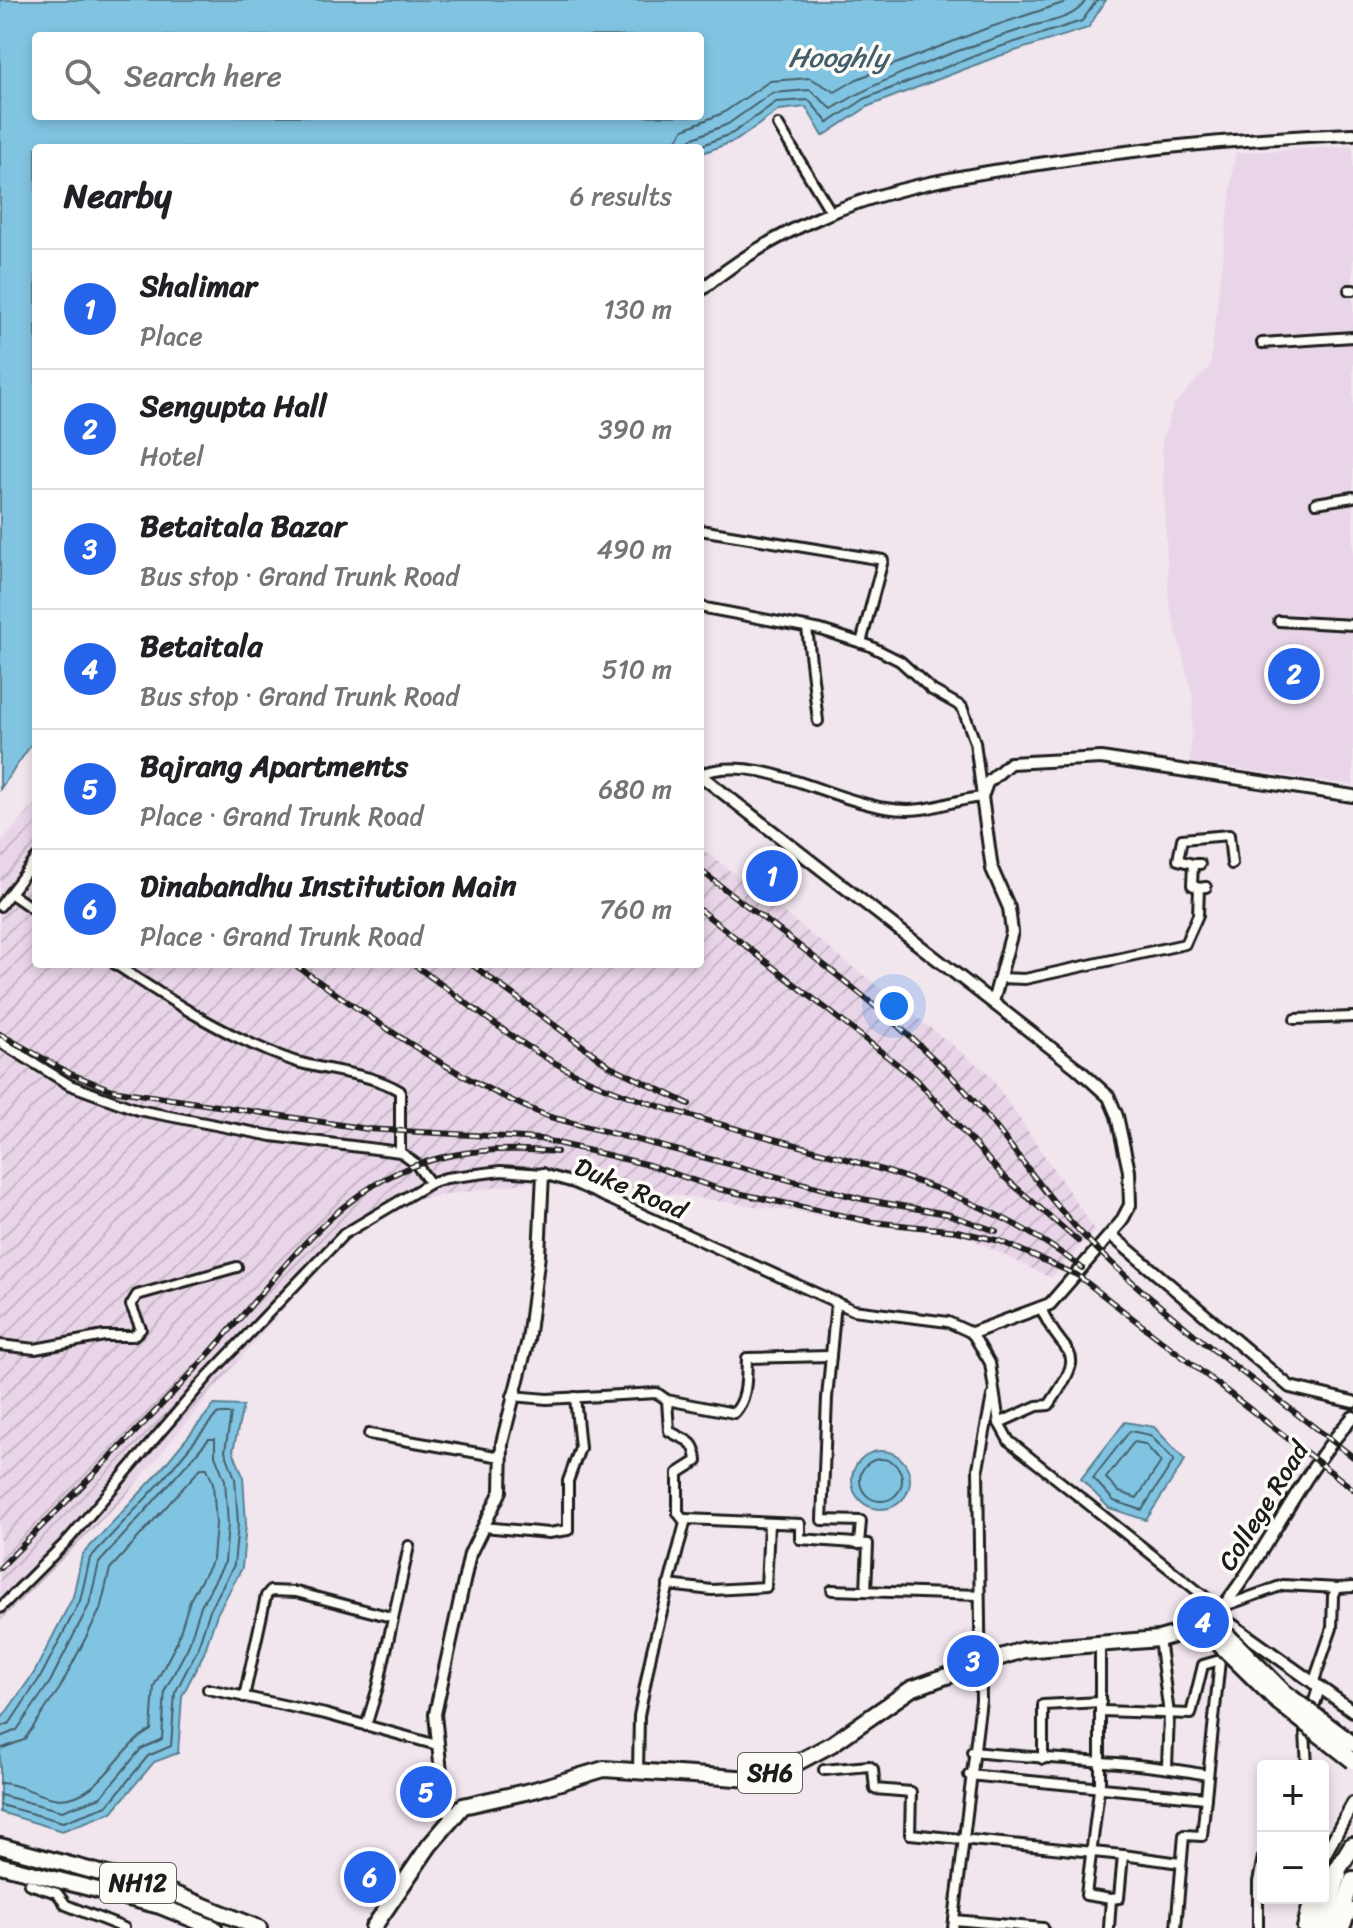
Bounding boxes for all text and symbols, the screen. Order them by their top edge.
search box [32,32,704,120]
water label: Hooghly [788,33,891,82]
text: Search here [124,49,282,103]
icon: search [60,54,104,98]
text: Nearby [64,166,172,226]
text: 6 results [570,173,672,219]
text: Shalimar [140,259,257,313]
text: 1 [84,286,96,332]
text: 130 m [603,286,672,332]
text: Place [140,313,203,359]
text: Sengupta Hall [140,379,327,433]
text: 2 [82,406,98,452]
text: 390 m [599,406,672,452]
text: Hotel [140,433,204,479]
text: Betaitala Bazar [140,499,346,553]
text: 3 [83,526,97,572]
text: 490 m [597,526,672,572]
text: Bus stop · Grand Trunk Road [140,553,459,599]
text: Betaitala [140,619,263,673]
pin: 2 [1268,644,1320,704]
text: 4 [82,646,98,692]
text: 510 m [602,646,672,692]
text: Bus stop · Grand Trunk Road [140,673,459,719]
text: Bajrang Apartments [140,739,408,793]
text: 5 [82,766,98,812]
text: 680 m [598,766,672,812]
text: Place · Grand Trunk Road [140,793,423,839]
pin: 1 [746,846,798,906]
text: Dinabandhu Institution Main [140,859,516,913]
text: 6 [83,886,97,932]
text: 760 m [599,886,672,932]
text: Place · Grand Trunk Road [140,913,423,959]
your location [874,986,914,1026]
street label: Duke Road [567,1144,697,1233]
street label: College Road [1205,1430,1322,1580]
pin: 4 [1177,1592,1229,1652]
pin: 3 [947,1631,999,1691]
road number: SH6 [738,1753,802,1793]
map controls [1257,1760,1329,1904]
button: + [1257,1760,1329,1832]
pin: 5 [400,1762,452,1822]
button: − [1257,1832,1329,1904]
pin: 6 [344,1847,396,1907]
road number: NH12 [100,1863,176,1903]

